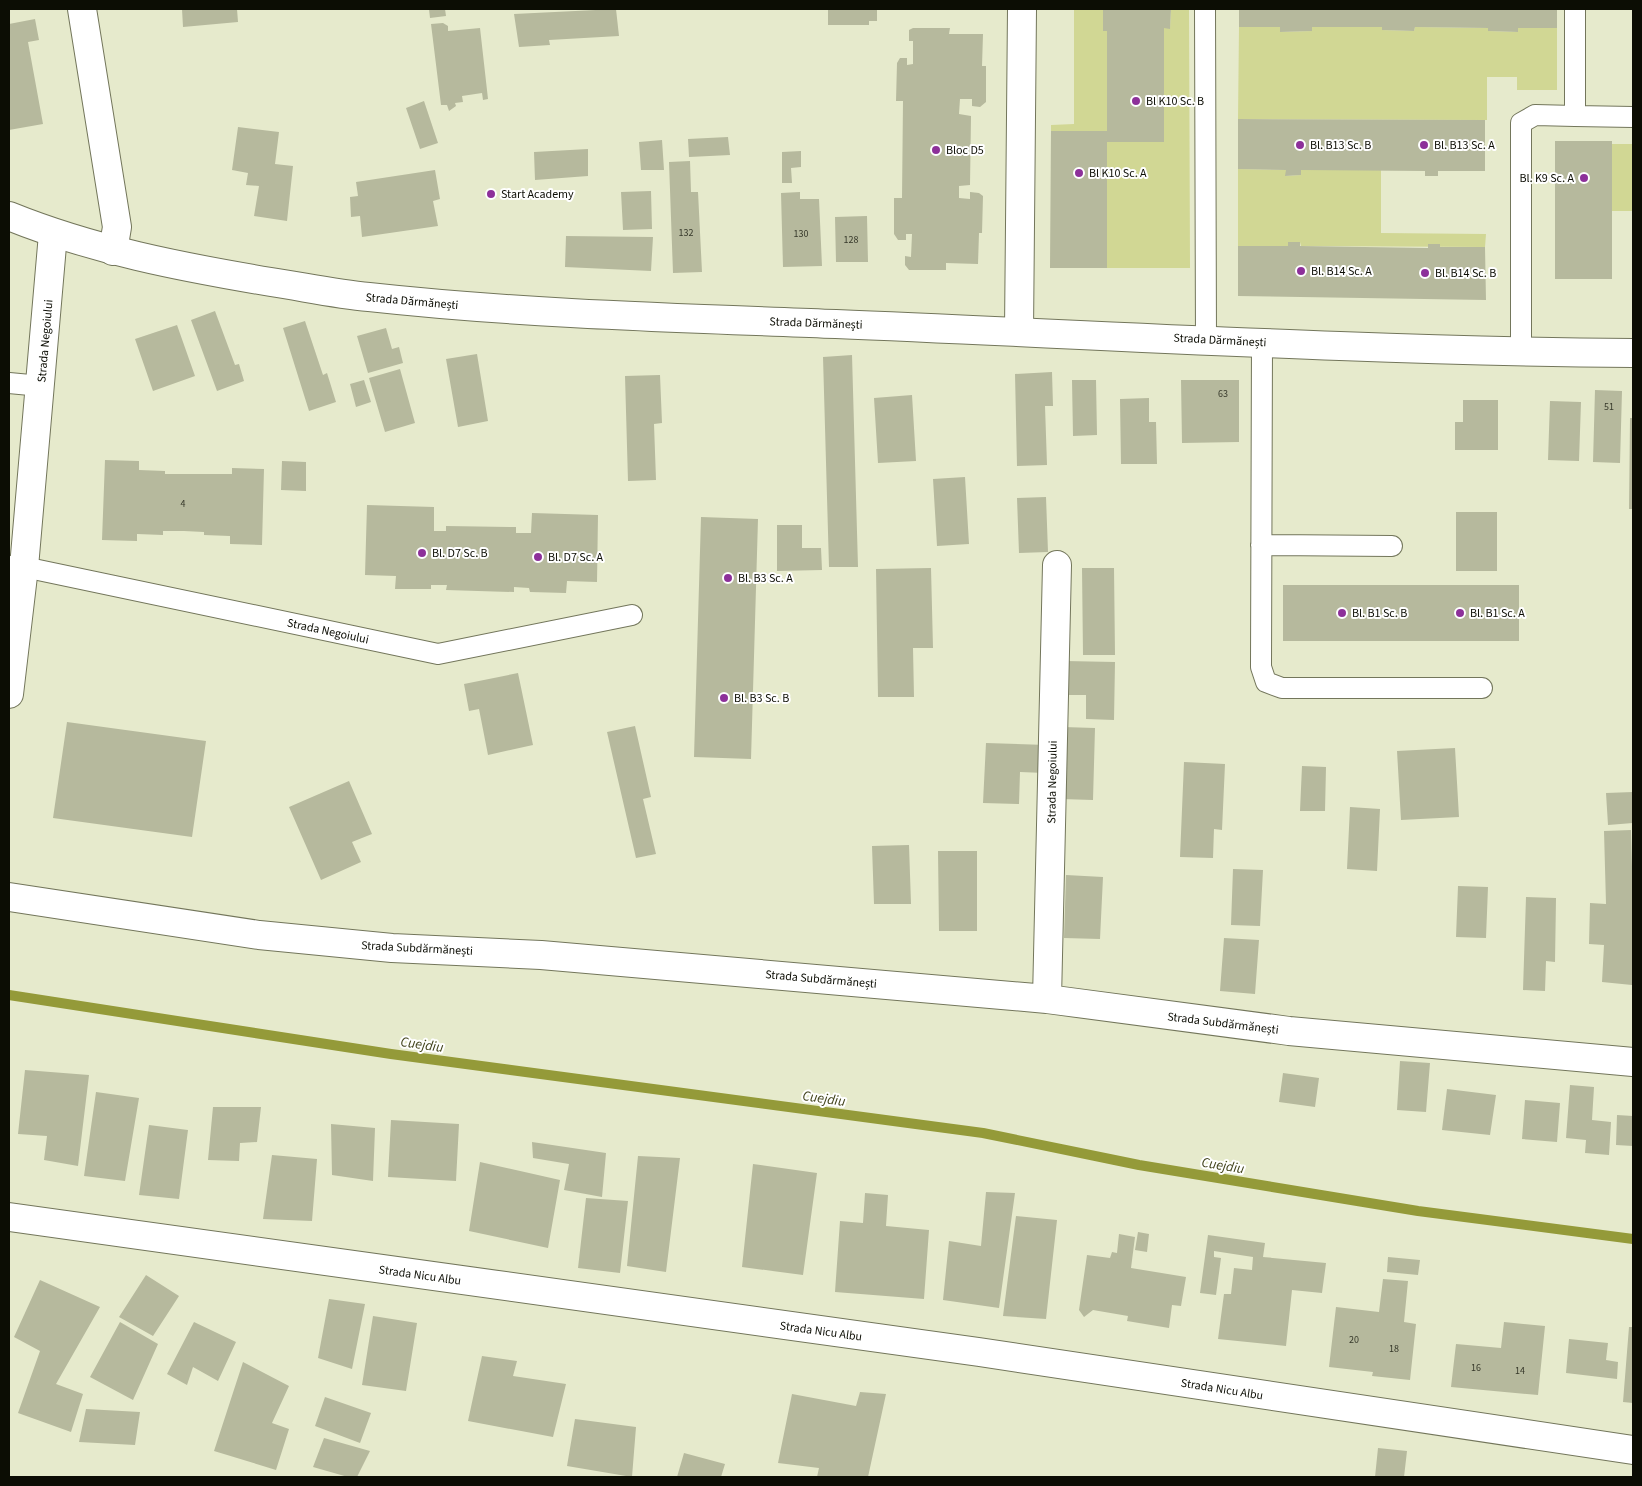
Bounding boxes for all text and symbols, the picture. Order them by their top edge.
place label: Bl K10 Sc. B [1146,93,1204,110]
marker: Bl K10 Sc. B [1130,95,1142,107]
place label: Bl. B13 Sc. B [1310,137,1371,154]
place label: Bl. B13 Sc. A [1434,137,1495,154]
marker: Bl. B13 Sc. B [1294,139,1306,151]
marker: Bl. B13 Sc. A [1418,139,1430,151]
place label: Bloc D5 [946,142,984,159]
marker: Bloc D5 [930,144,942,156]
place label: Bl K10 Sc. A [1089,165,1147,182]
marker: Bl K10 Sc. A [1073,167,1085,179]
place label: Bl. K9 Sc. A [1519,170,1574,187]
marker: Bl. K9 Sc. A [1578,172,1590,184]
place label: Start Academy [501,186,574,203]
marker: Start Academy [485,188,497,200]
house number: 132 [679,226,693,240]
house number: 130 [794,227,808,241]
house number: 128 [844,233,858,247]
place label: Bl. B14 Sc. A [1311,263,1372,280]
marker: Bl. B14 Sc. A [1295,265,1307,277]
place label: Bl. B14 Sc. B [1435,265,1496,282]
marker: Bl. B14 Sc. B [1419,267,1431,279]
street label: Strada Dărmănești [365,289,459,314]
street label: Strada Negoiului [33,299,58,383]
street label: Strada Dărmănești [769,313,863,334]
street label: Strada Dărmănești [1173,330,1267,351]
house number: 63 [1218,387,1228,401]
house number: 51 [1604,400,1614,414]
house number: 4 [181,497,186,511]
place label: Bl. D7 Sc. B [432,545,488,562]
marker: Bl. D7 Sc. B [416,547,428,559]
place label: Bl. D7 Sc. A [548,549,604,566]
marker: Bl. D7 Sc. A [532,551,544,563]
place label: Bl. B3 Sc. A [738,570,793,587]
marker: Bl. B3 Sc. A [722,572,734,584]
place label: Bl. B1 Sc. B [1352,605,1407,622]
place label: Bl. B1 Sc. A [1470,605,1525,622]
marker: Bl. B1 Sc. B [1336,607,1348,619]
marker: Bl. B1 Sc. A [1454,607,1466,619]
street label: Strada Negoiului [285,615,370,648]
place label: Bl. B3 Sc. B [734,690,789,707]
marker: Bl. B3 Sc. B [718,692,730,704]
street label: Strada Negoiului [1043,740,1062,824]
street label: Strada Subdărmănești [361,937,473,960]
street label: Strada Subdărmănești [764,966,878,993]
street label: Strada Subdărmănești [1166,1008,1280,1039]
water label: Cuejdiu [399,1032,445,1058]
water label: Cuejdiu [801,1086,847,1112]
water label: Cuejdiu [1200,1153,1246,1179]
street label: Strada Nicu Albu [378,1261,462,1290]
street label: Strada Nicu Albu [779,1317,863,1346]
house number: 20 [1349,1333,1359,1347]
house number: 18 [1389,1342,1399,1356]
house number: 16 [1471,1361,1481,1375]
house number: 14 [1515,1364,1525,1378]
street label: Strada Nicu Albu [1180,1375,1264,1404]

